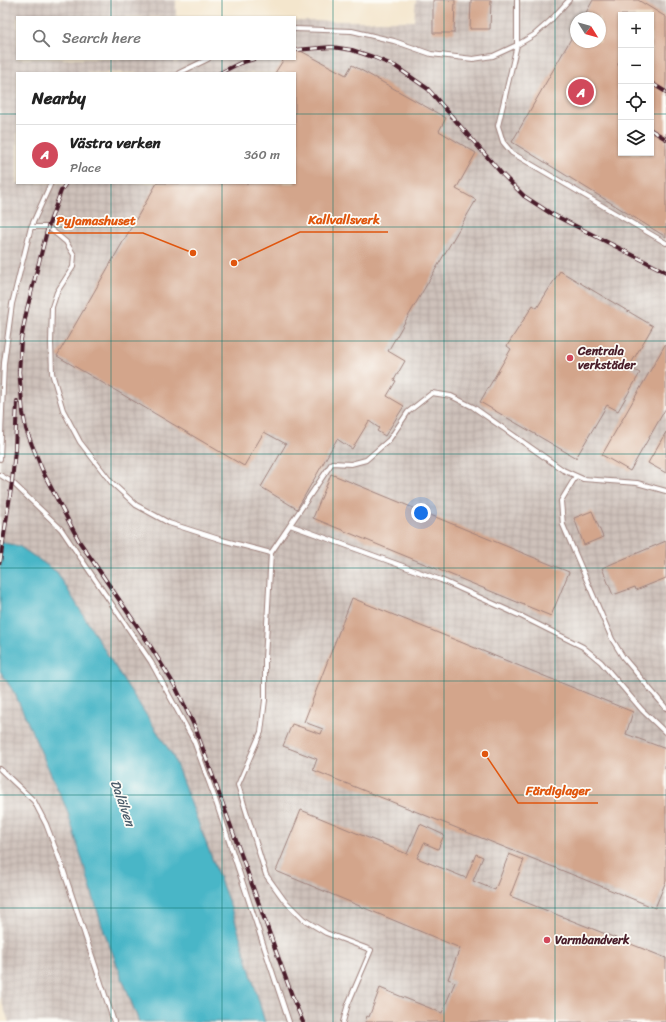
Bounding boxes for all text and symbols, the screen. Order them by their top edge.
north arrow [570,12,606,48]
map controls [618,12,654,156]
button: + [618,12,654,48]
search box [16,16,296,60]
text: Search here [62,25,141,51]
icon: search [30,27,52,49]
button: − [618,48,654,84]
pin: A [568,77,594,107]
text: Nearby [32,83,86,113]
button: locate [618,84,654,120]
button: layers [618,120,654,156]
text: Västra verken [70,130,161,156]
text: A [41,143,49,166]
text: 360 m [244,143,280,166]
text: Place [70,156,101,179]
callout: Kallvallsverk [300,207,388,232]
callout: Pyjamashuset [48,208,143,233]
text: Kallvallsverk [307,208,380,231]
text: Pyjamashuset [56,209,136,232]
place label: Centrala verkstäder [577,340,636,376]
marker: Centrala verkstäder [565,353,575,363]
your location [411,503,431,523]
water label: Dalälven [104,777,143,831]
callout: Färdiglager [518,778,598,803]
text: Färdiglager [525,779,592,802]
place label: Varmbandverk [555,929,630,951]
marker: Varmbandverk [542,935,552,945]

